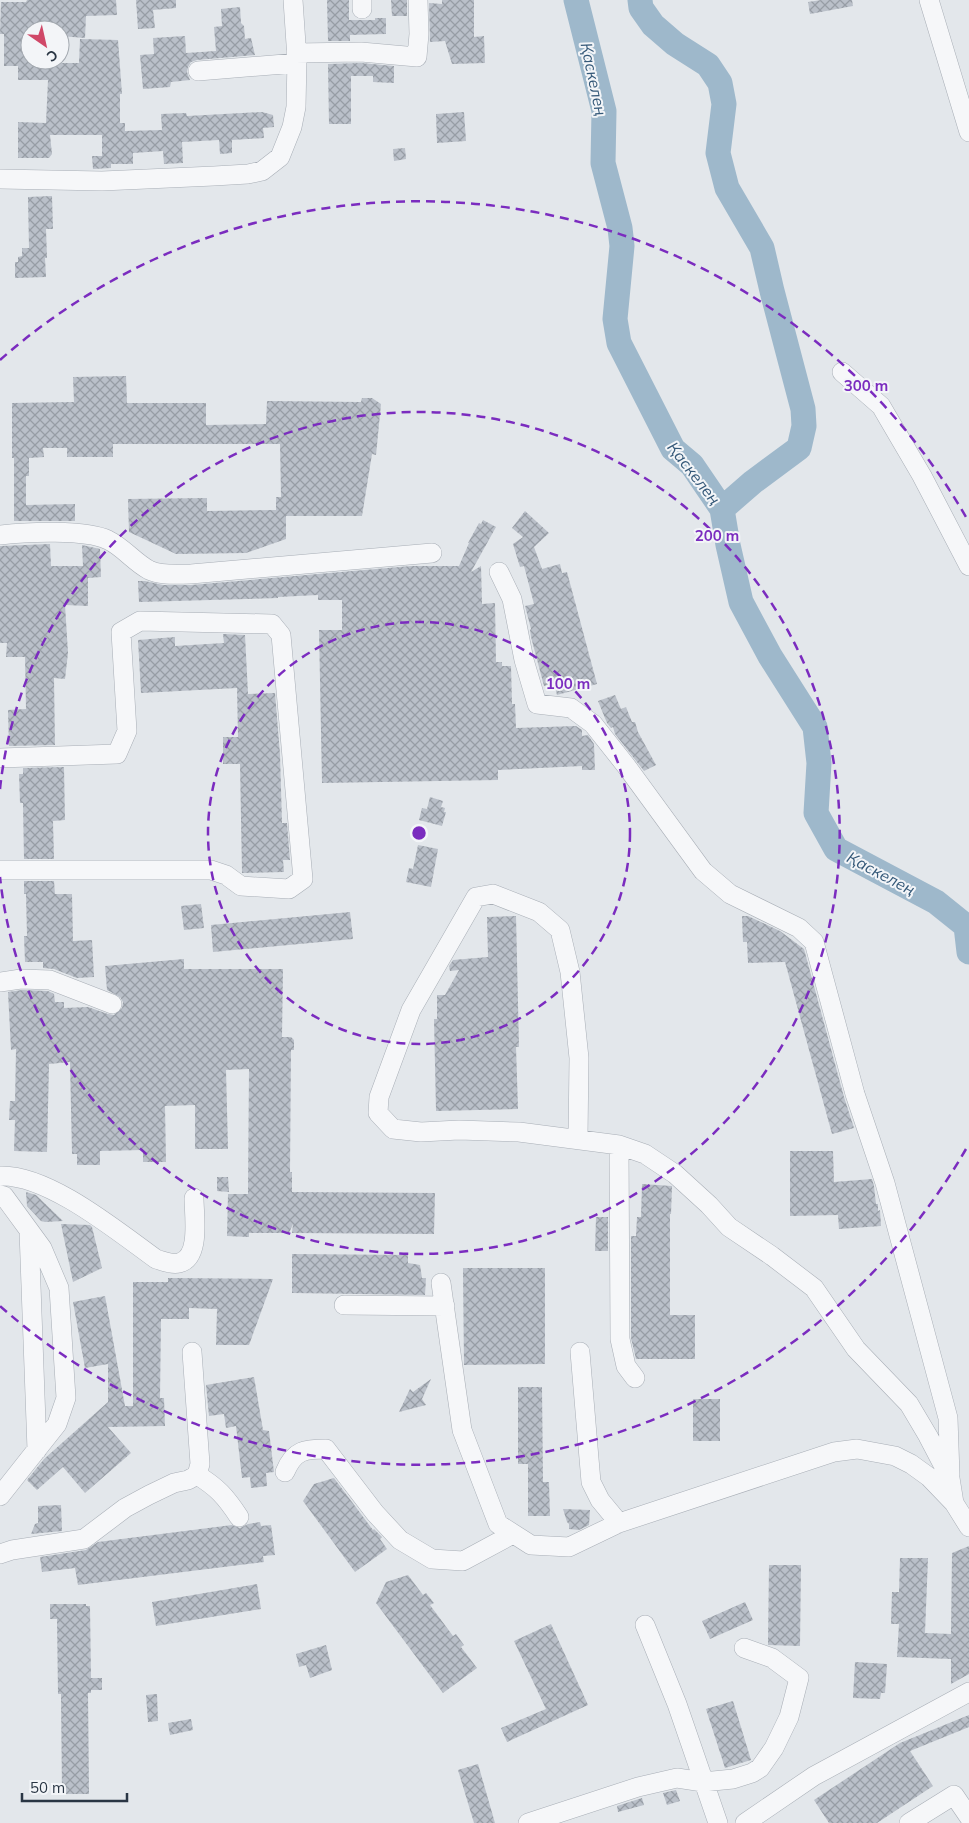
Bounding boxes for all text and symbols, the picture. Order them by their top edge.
north arrow [20,20,70,70]
water label: Қаскелең [577,41,612,118]
text: С [43,46,61,66]
text: 300 m [844,376,888,395]
water label: Қаскелең [663,438,725,509]
text: 200 m [695,526,739,545]
text: 100 m [546,674,590,693]
centre of rings [410,824,428,842]
water label: Қаскелең [844,847,919,899]
scale bar [22,1770,128,1802]
text: 50 m [30,1778,65,1797]

